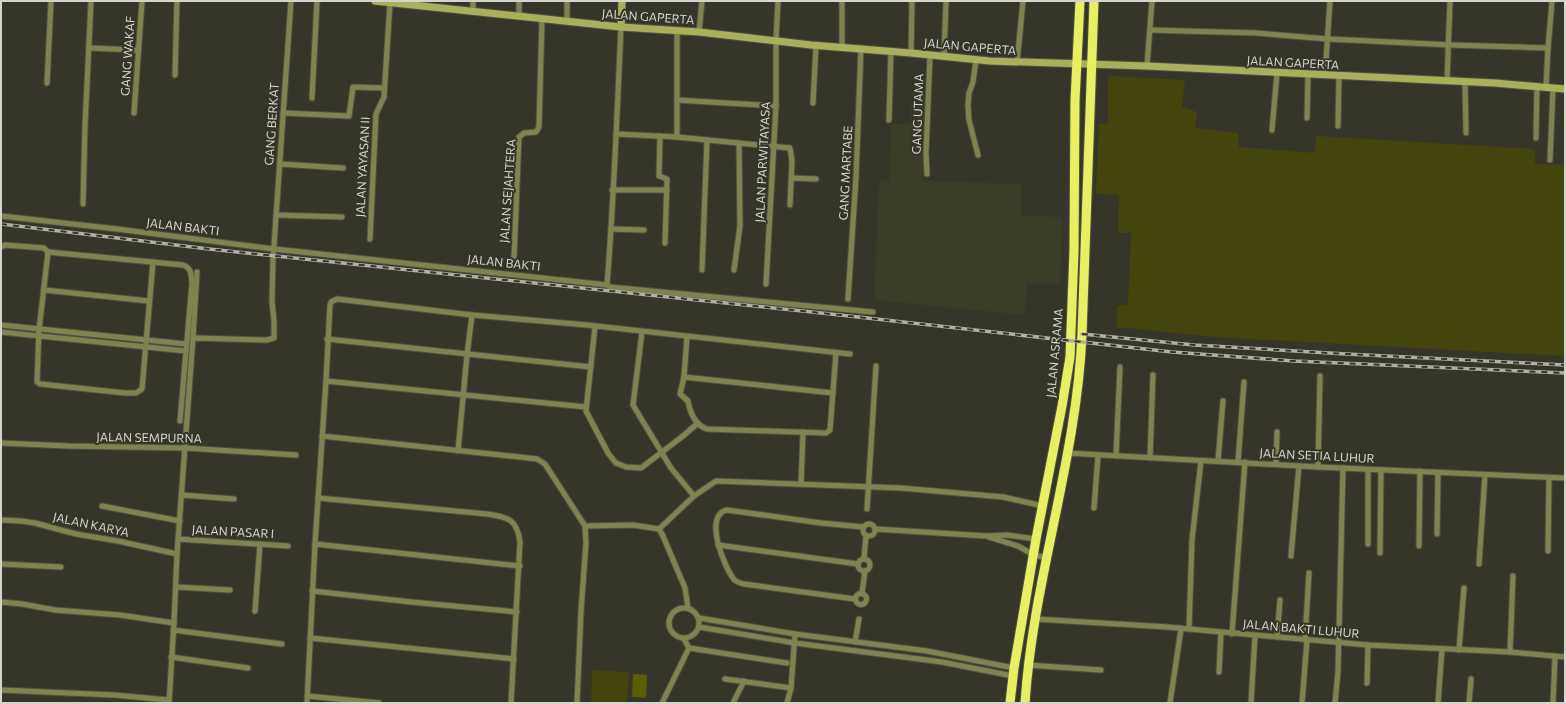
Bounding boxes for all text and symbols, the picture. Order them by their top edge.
street label: JALAN GAPERTA [601,6,695,27]
street label: GANG WAKAF [117,15,137,96]
street label: JALAN GAPERTA [923,35,1017,58]
street label: JALAN GAPERTA [1246,53,1340,72]
street label: GANG UTAMA [909,73,925,155]
street label: GANG BERKAT [261,82,281,166]
street label: JALAN PARWITAYASA [752,101,773,223]
street label: JALAN YAYASAN II [352,116,373,218]
street label: GANG MARTABE [836,125,854,221]
street label: JALAN SEJAHTERA [496,138,519,244]
street label: JALAN BAKTI [146,215,220,238]
street label: JALAN BAKTI [467,251,541,274]
street label: JALAN ASRAMA [1043,308,1066,398]
street label: JALAN SEMPURNA [96,429,202,446]
street label: JALAN SETIA LUHUR [1259,445,1375,466]
street label: JALAN KARYA [52,509,131,540]
street label: JALAN PASAR I [191,522,275,541]
street label: JALAN BAKTI LUHUR [1242,616,1360,641]

